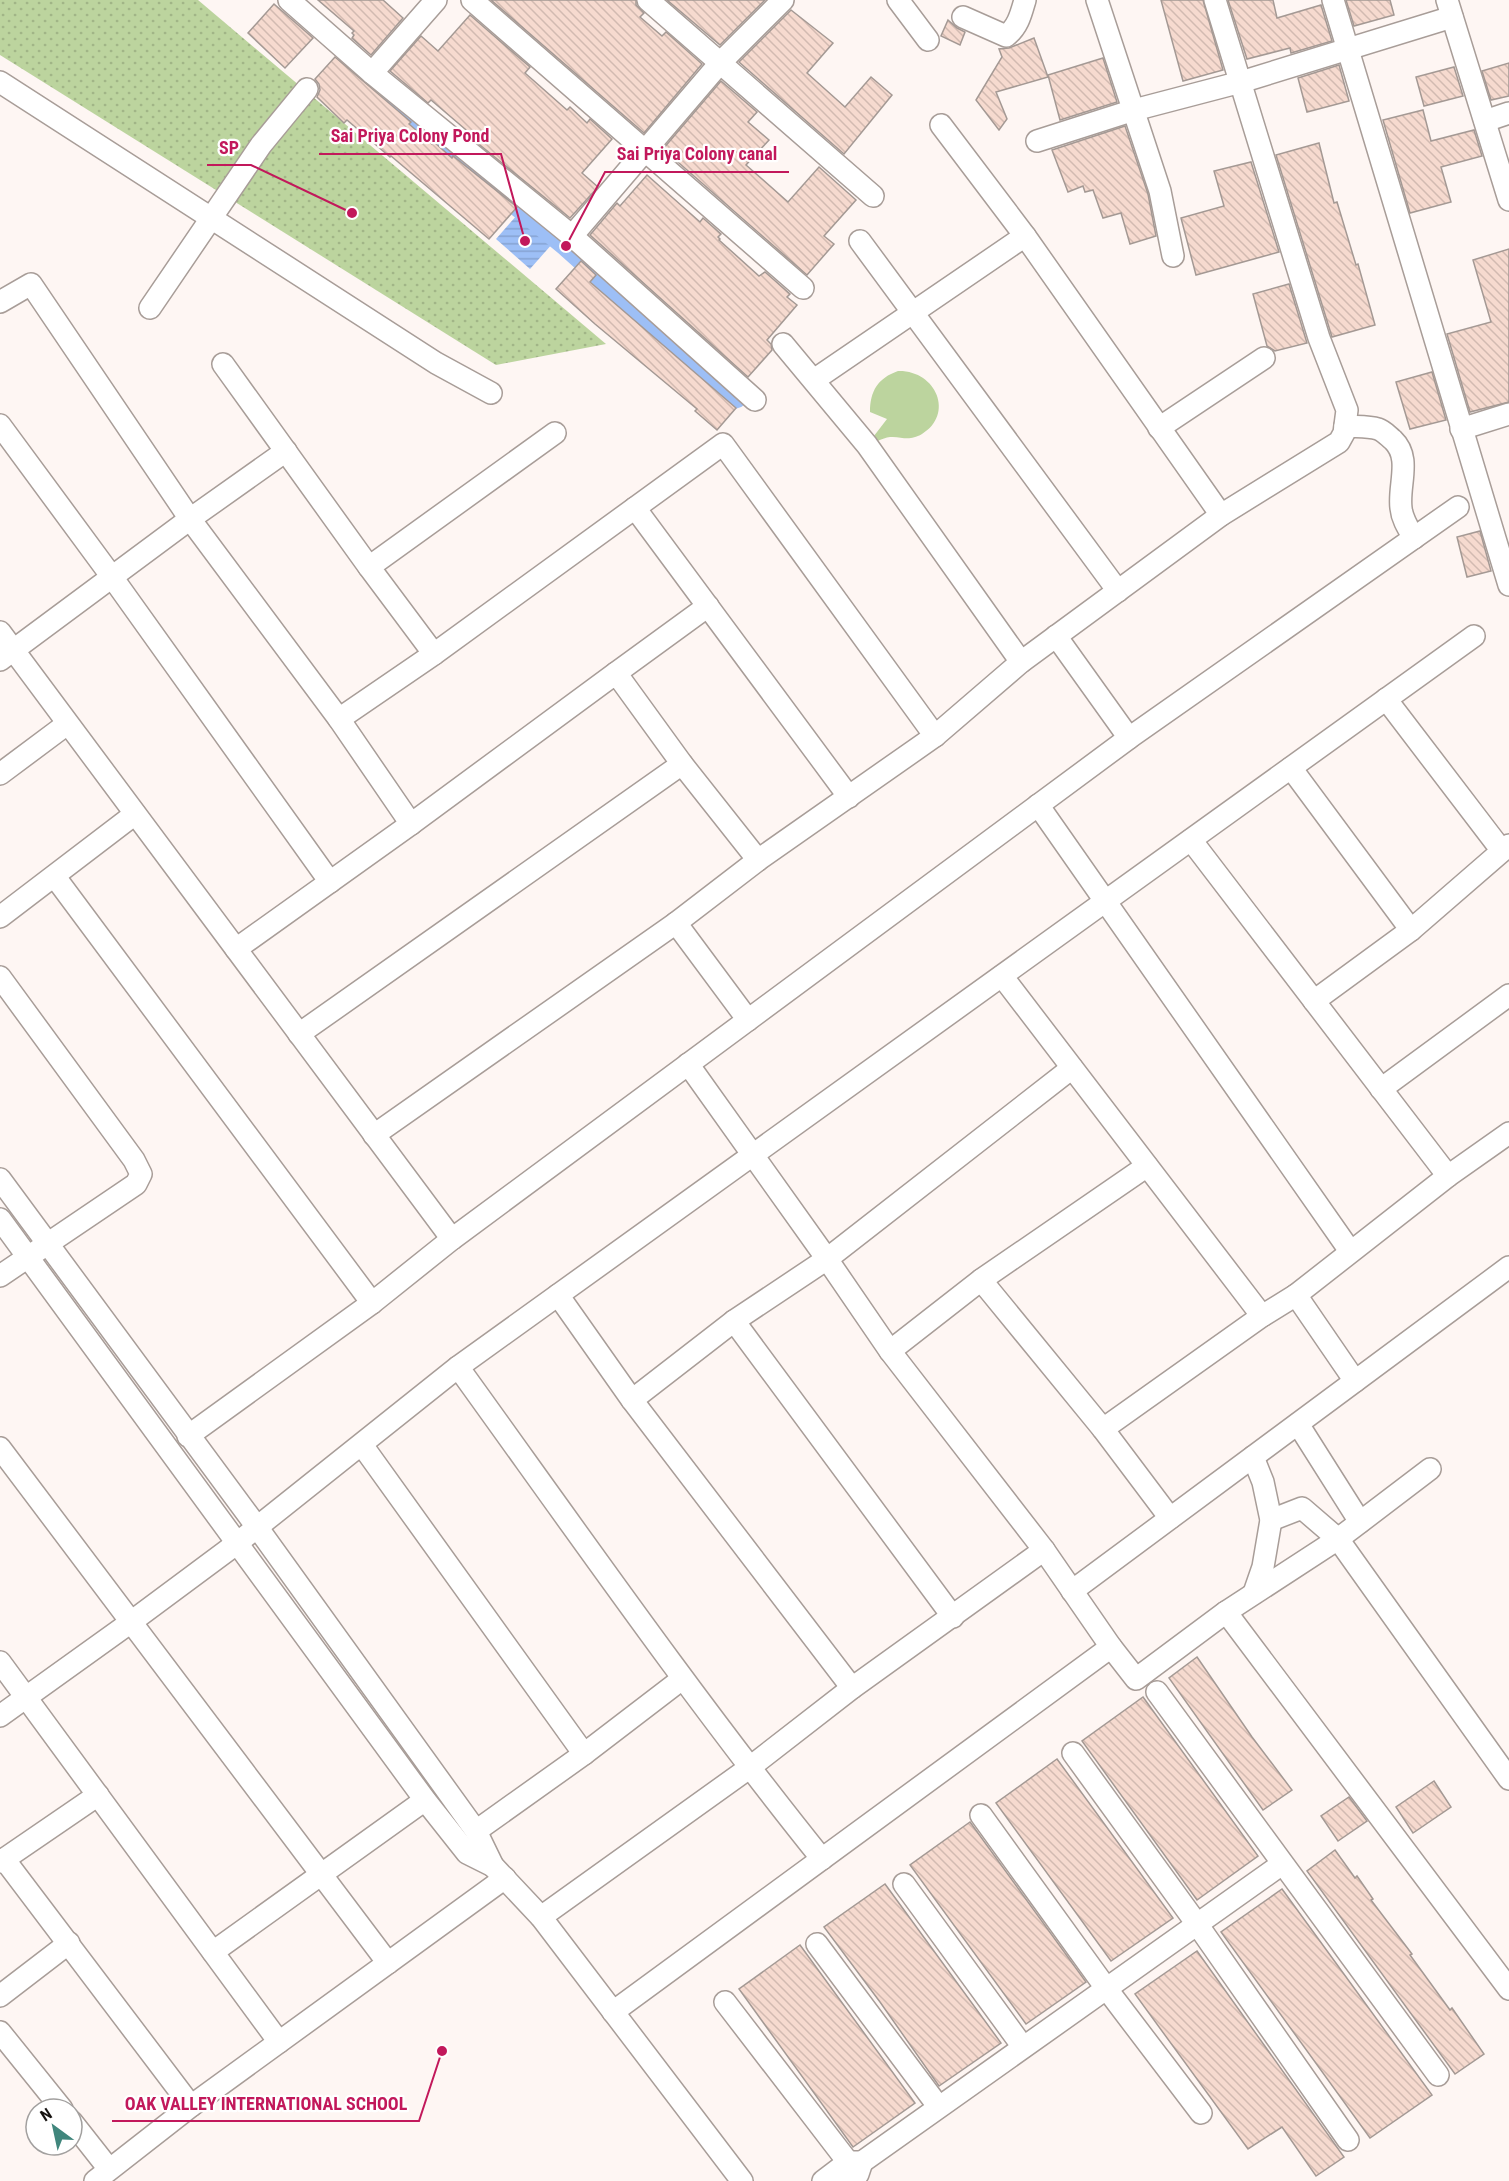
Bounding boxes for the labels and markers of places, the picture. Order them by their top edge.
callout: Sai Priya Colony Pond [319,118,501,154]
callout: SP [207,129,251,165]
callout: Sai Priya Colony canal [605,136,789,172]
callout: OAK VALLEY INTERNATIONAL SCHOOL [112,2085,419,2121]

